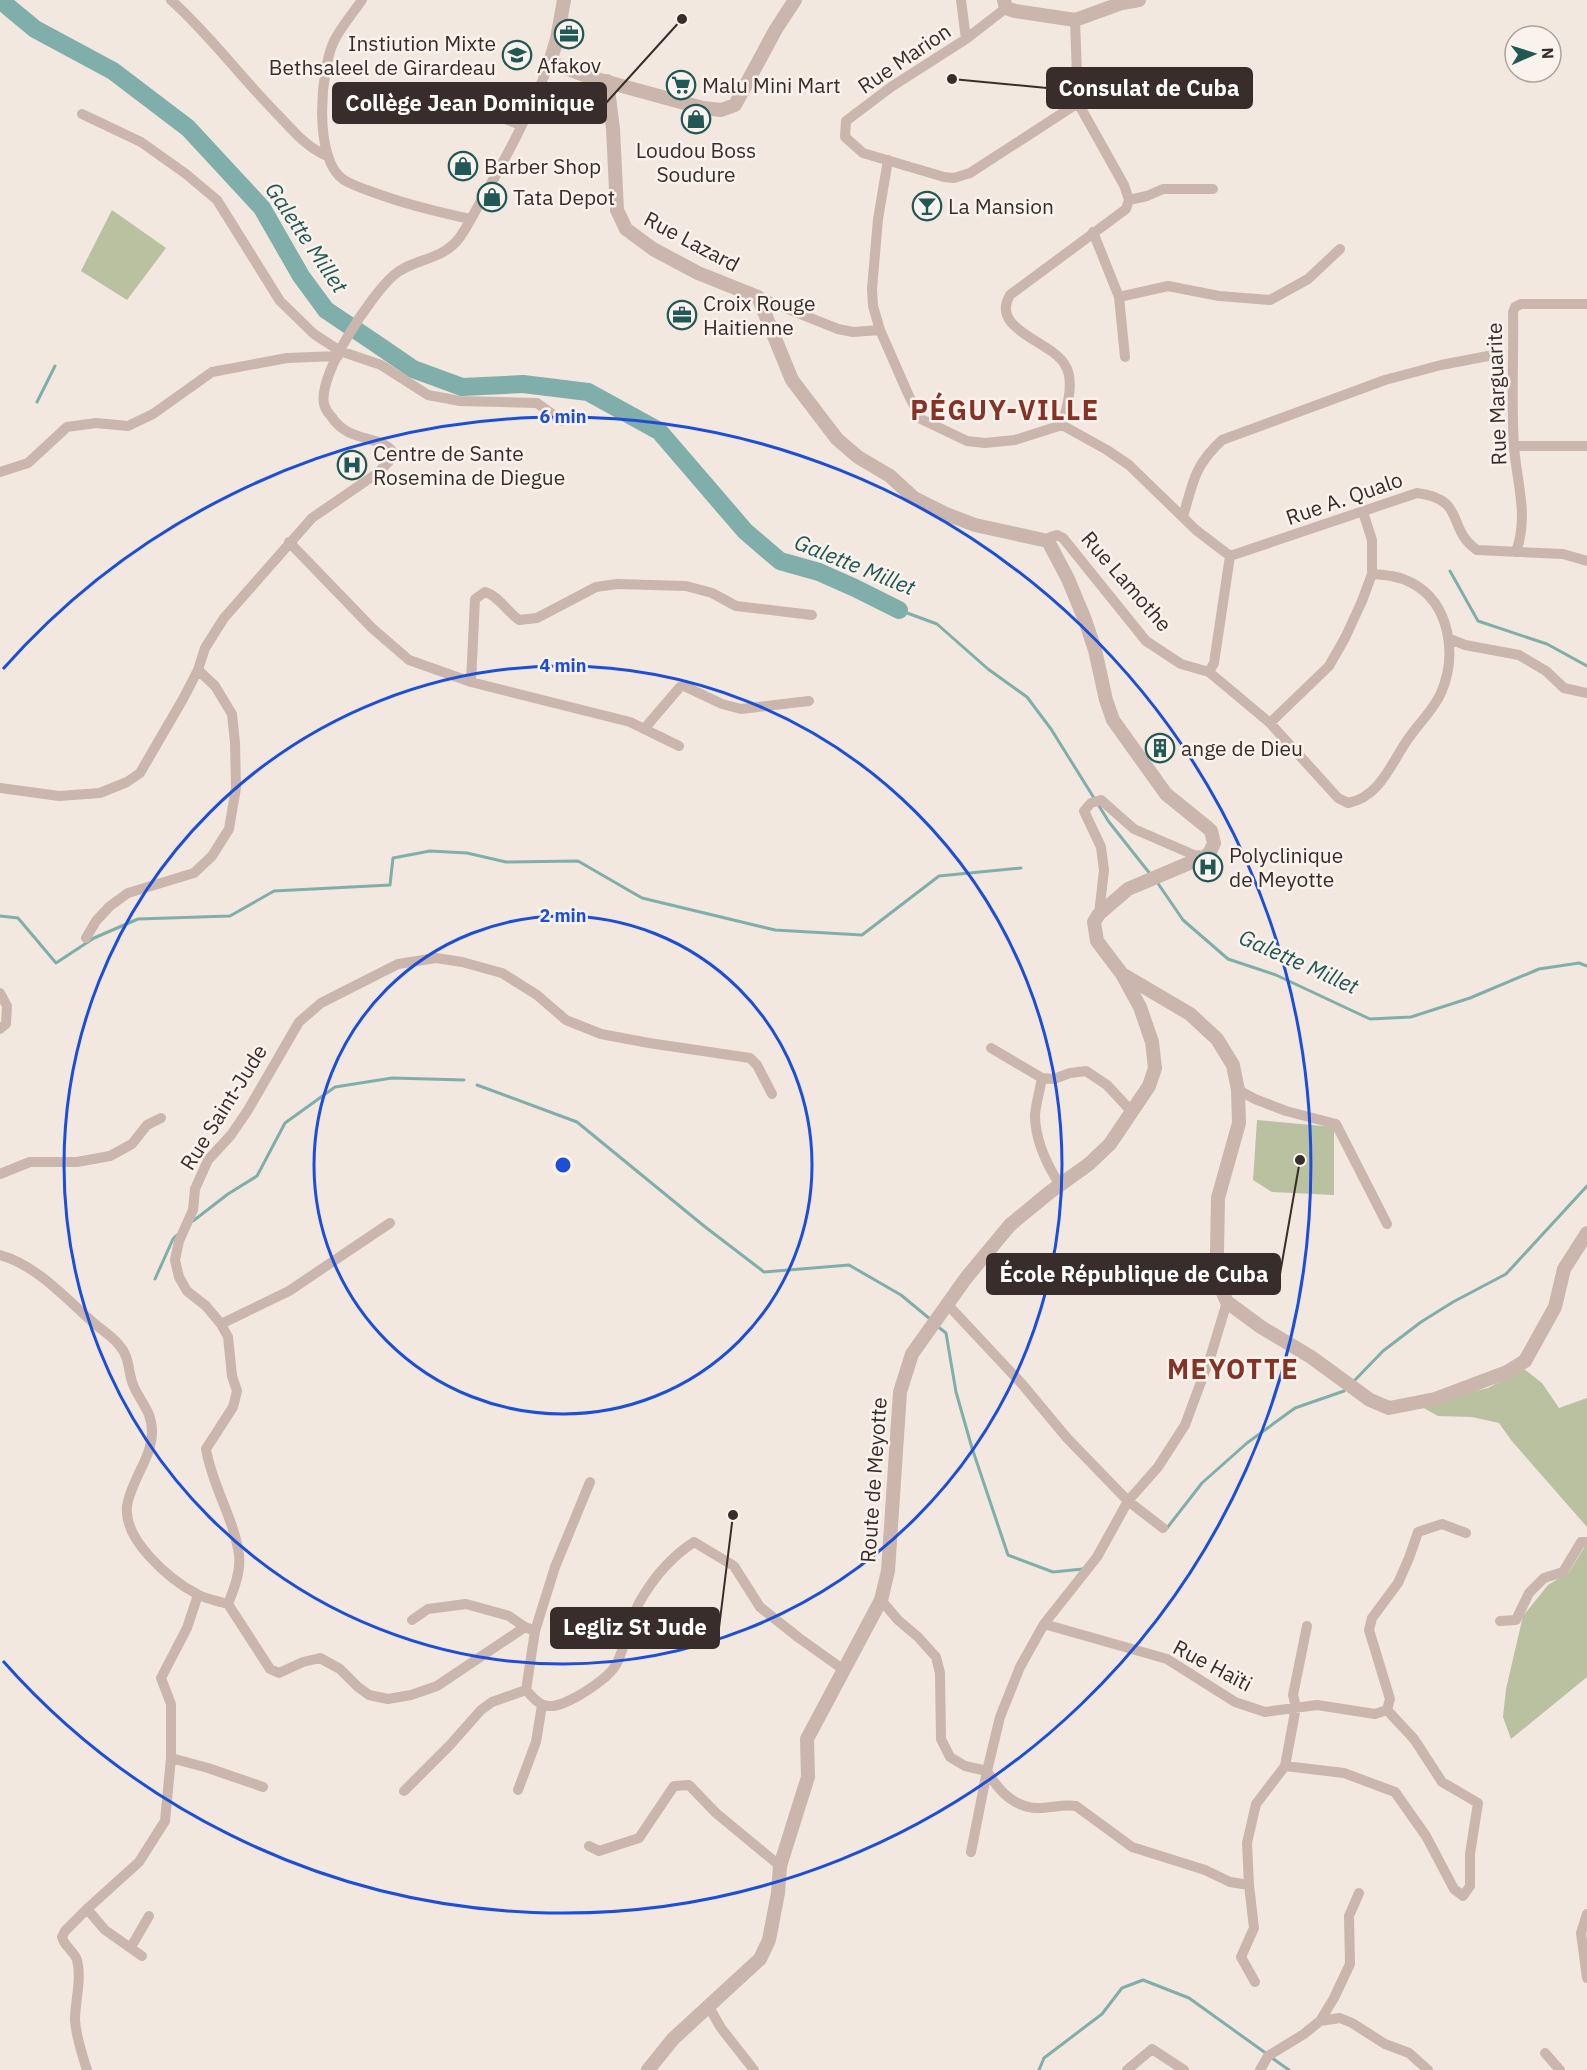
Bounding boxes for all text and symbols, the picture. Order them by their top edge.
street label: Rue Marion [852,17,956,99]
office icon: Afakov [553,18,585,50]
north arrow [1503,24,1563,84]
place label: Instiution Mixte Bethsaleel de Girardeau [269,29,496,81]
school or university icon: Instiution Mixte Bethsaleel de Girardeau [501,39,533,71]
text: N [1538,47,1558,60]
place label: Afakov [537,51,601,79]
callout: Consulat de Cuba [1047,68,1252,108]
supermarket icon: Malu Mini Mart [665,69,697,101]
place label: Malu Mini Mart [702,71,841,99]
text: Consulat de Cuba [1059,73,1239,102]
callout: Collège Jean Dominique [333,83,606,123]
text: Collège Jean Dominique [345,88,595,117]
shop icon: Loudou Boss Soudure [680,103,712,135]
place label: Loudou Boss Soudure [636,136,756,188]
shop icon: Barber Shop [447,150,479,182]
place label: Barber Shop [484,152,601,180]
water label: Galette Millet [259,176,355,299]
shop icon: Tata Depot [476,181,508,213]
place label: Tata Depot [513,183,615,211]
bar icon: La Mansion [911,190,943,222]
place label: La Mansion [948,192,1054,220]
street label: Rue Lazard [639,204,745,278]
place label: Croix Rouge Haitienne [703,289,816,341]
office icon: Croix Rouge Haitienne [666,299,698,331]
street label: Rue Marguarite [1480,322,1512,466]
district label: PÉGUY-VILLE [910,392,1100,427]
text: 6 min [539,405,587,428]
place label: Centre de Sante Rosemina de Diegue [373,439,565,491]
hospital icon: Centre de Sante Rosemina de Diegue [336,449,368,481]
street label: Rue A. Qualo [1282,465,1406,531]
street label: Rue Lamothe [1076,525,1178,637]
water label: Galette Millet [790,527,920,602]
text: 4 min [539,654,587,677]
building icon: ange de Dieu [1144,732,1176,764]
place label: ange de Dieu [1181,734,1303,762]
place label: Polyclinique de Meyotte [1229,841,1343,893]
hospital icon: Polyclinique de Meyotte [1192,851,1224,883]
text: 2 min [539,904,587,927]
water label: Galette Millet [1235,922,1364,1001]
street label: Rue Saint-Jude [173,1039,273,1175]
centre of rings [553,1155,573,1175]
callout: École République de Cuba [987,1254,1280,1294]
text: École République de Cuba [999,1259,1269,1288]
district label: MEYOTTE [1167,1351,1299,1386]
street label: Route de Meyotte [853,1396,893,1564]
callout: Legliz St Jude [551,1608,719,1648]
text: Legliz St Jude [563,1612,707,1641]
street label: Rue Haïti [1169,1632,1257,1698]

